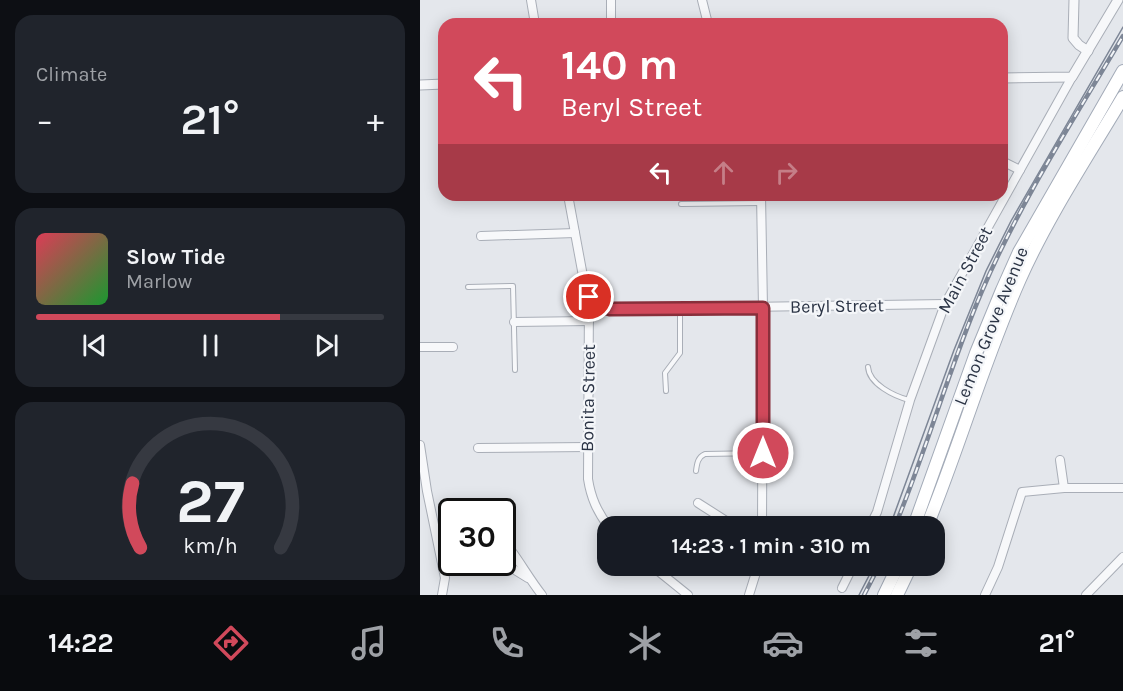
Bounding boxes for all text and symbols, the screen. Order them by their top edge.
text: 140 m [561,40,678,90]
icon: left [462,42,540,120]
text: Climate [36,63,107,86]
text: Beryl Street [561,91,702,123]
text: 21° [180,93,240,145]
text: − [36,101,53,139]
text: + [367,101,384,139]
icon: left [644,156,677,189]
icon: ahead [707,156,740,189]
icon: right [770,156,803,189]
street label: Main Street [933,223,997,317]
street label: Lemon Grove Avenue [949,243,1033,409]
text: Slow Tide [126,244,226,270]
text: Marlow [126,270,192,293]
pin [563,271,614,322]
icon: arrive [572,280,605,313]
street label: Beryl Street [790,294,884,318]
icon: previous [78,329,111,362]
icon: pause [194,329,227,362]
icon: next [310,329,343,362]
street label: Bonita Street [576,344,600,452]
position arrow [731,421,795,485]
text: 27 [176,465,244,538]
speed limit sign: 30 [438,498,516,576]
text: km/h [183,533,237,558]
text: 14:23 · 1 min · 310 m [671,533,871,559]
icon: directions [210,622,252,664]
icon: music [348,622,390,664]
icon: phone [486,622,528,664]
icon: climate [624,622,666,664]
icon: car [762,622,804,664]
icon: filters [900,622,942,664]
text: 14:22 [48,627,114,659]
text: 21° [1038,627,1075,659]

